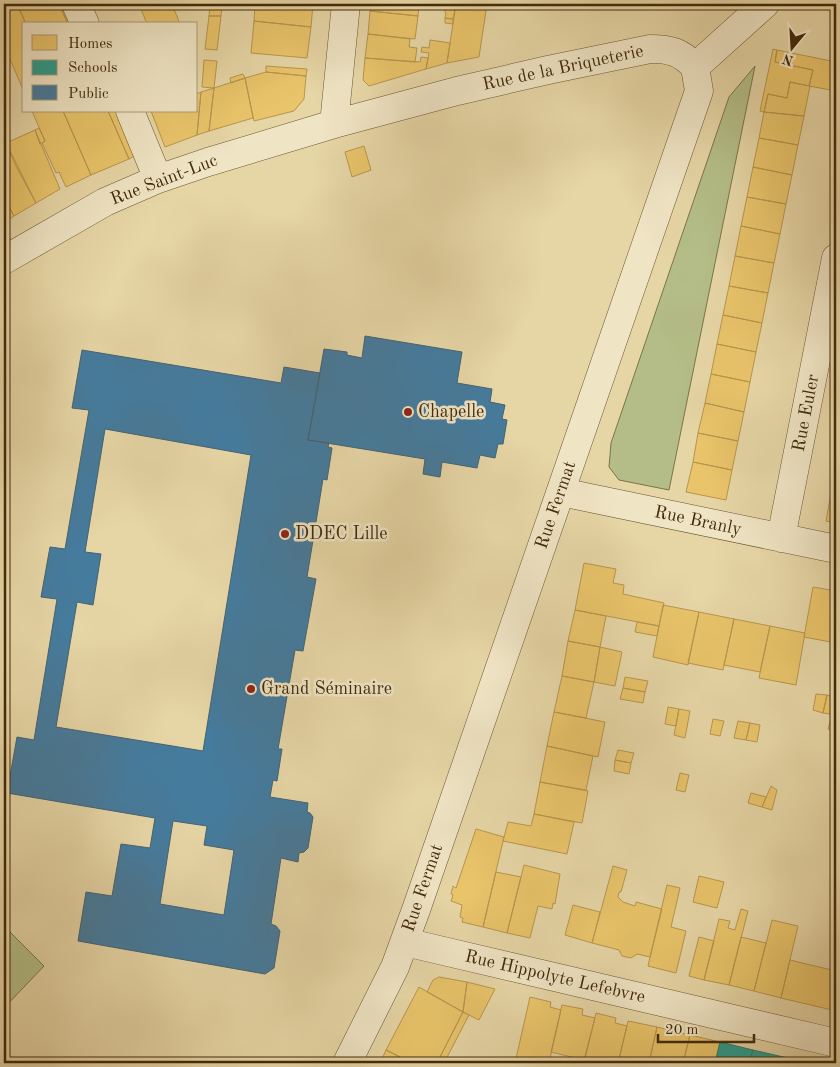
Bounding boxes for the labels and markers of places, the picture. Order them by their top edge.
place label: Chapelle [418,403,484,421]
marker: Chapelle [402,406,414,418]
place label: DDEC Lille [295,525,388,543]
marker: DDEC Lille [279,528,291,540]
place label: Grand Séminaire [261,680,392,698]
marker: Grand Séminaire [245,683,257,695]

